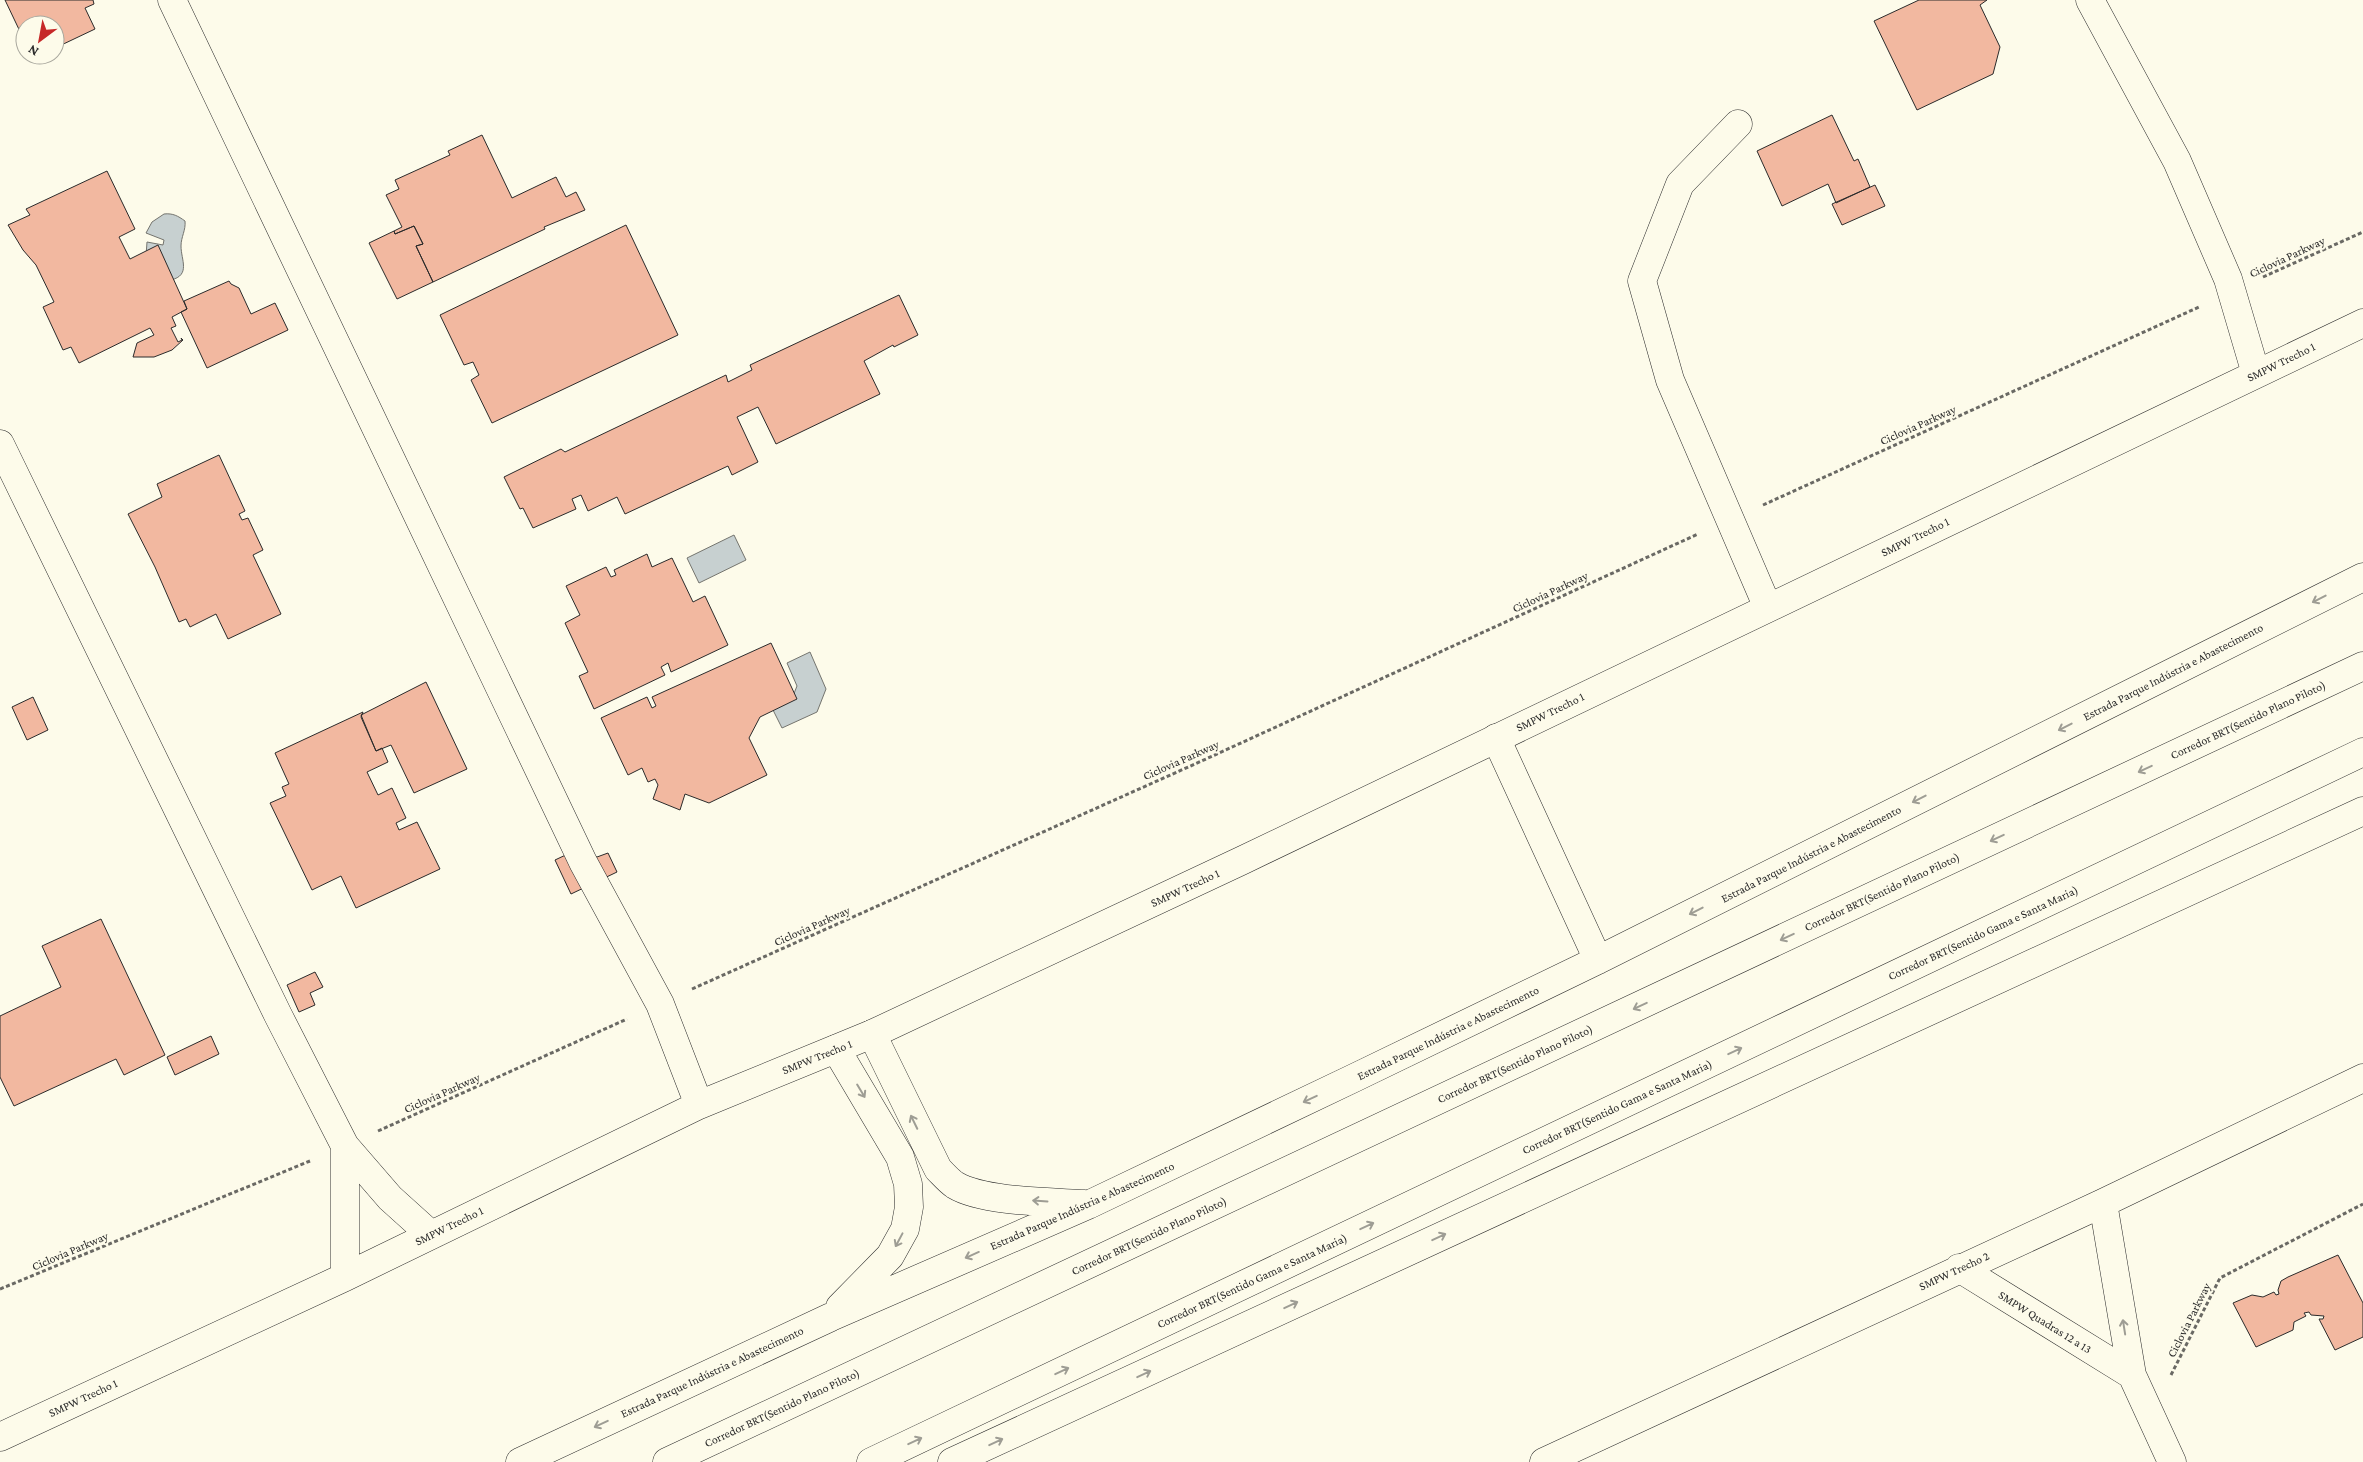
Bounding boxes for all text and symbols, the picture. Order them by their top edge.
north arrow [15,15,65,65]
text: N [24,41,41,60]
street label: Ciclovia Parkway [2247,233,2327,281]
street label: SMPW Trecho 1 [2245,339,2317,385]
street label: Ciclovia Parkway [1878,402,1959,448]
street label: SMPW Trecho 1 [1879,514,1951,560]
street label: Ciclovia Parkway [1510,568,1590,616]
one-way arrow [2312,594,2327,604]
street label: Estrada Parque Indústria e Abastecimento [2081,620,2265,724]
street label: Corredor BRT(Sentido Plano Piloto) [2168,678,2328,762]
street label: SMPW Trecho 1 [1514,689,1586,735]
one-way arrow [2057,722,2072,732]
street label: Ciclovia Parkway [1141,737,1222,783]
one-way arrow [2138,765,2153,774]
one-way arrow [1912,795,1927,804]
street label: Estrada Parque Indústria e Abastecimento [1719,802,1903,906]
one-way arrow [1990,833,2005,843]
street label: Corredor BRT(Sentido Plano Piloto) [1802,850,1962,934]
street label: SMPW Trecho 1 [1148,866,1222,910]
street label: Corredor BRT(Sentido Gama e Santa Maria) [1886,883,2080,983]
street label: Ciclovia Parkway [772,903,853,949]
one-way arrow [1689,907,1704,916]
one-way arrow [1780,932,1795,942]
street label: Estrada Parque Indústria e Abastecimento [1355,983,1541,1083]
one-way arrow [1633,1001,1648,1011]
street label: Corredor BRT(Sentido Plano Piloto) [1435,1022,1595,1106]
street label: SMPW Trecho 1 [780,1037,854,1077]
one-way arrow [1727,1046,1742,1055]
street label: Corredor BRT(Sentido Gama e Santa Maria) [1520,1057,1714,1157]
street label: Ciclovia Parkway [402,1070,483,1116]
one-way arrow [856,1084,866,1098]
one-way arrow [1303,1095,1318,1105]
one-way arrow [909,1115,919,1130]
street label: Estrada Parque Indústria e Abastecimento [988,1159,1176,1253]
street label: Corredor BRT(Sentido Plano Piloto) [1069,1194,1229,1278]
one-way arrow [1032,1196,1048,1206]
street label: SMPW Trecho 1 [413,1203,485,1249]
one-way arrow [1359,1221,1374,1230]
street label: Ciclovia Parkway [30,1228,111,1273]
street label: Corredor BRT(Sentido Gama e Santa Maria) [1155,1231,1349,1331]
one-way arrow [894,1232,903,1247]
one-way arrow [1431,1232,1446,1242]
street label: SMPW Trecho 2 [1917,1248,1992,1293]
one-way arrow [965,1251,980,1261]
street label: Ciclovia Parkway [2164,1280,2214,1360]
street label: SMPW Quadras 12 a 13 [1996,1288,2094,1356]
one-way arrow [1284,1300,1299,1310]
one-way arrow [2118,1320,2128,1336]
street label: Estrada Parque Indústria e Abastecimento [618,1323,806,1421]
street label: Corredor BRT(Sentido Plano Piloto) [702,1366,862,1450]
one-way arrow [1054,1366,1069,1375]
one-way arrow [1136,1368,1151,1378]
street label: SMPW Trecho 1 [46,1376,120,1420]
one-way arrow [594,1420,609,1430]
one-way arrow [908,1436,923,1446]
one-way arrow [988,1436,1003,1446]

